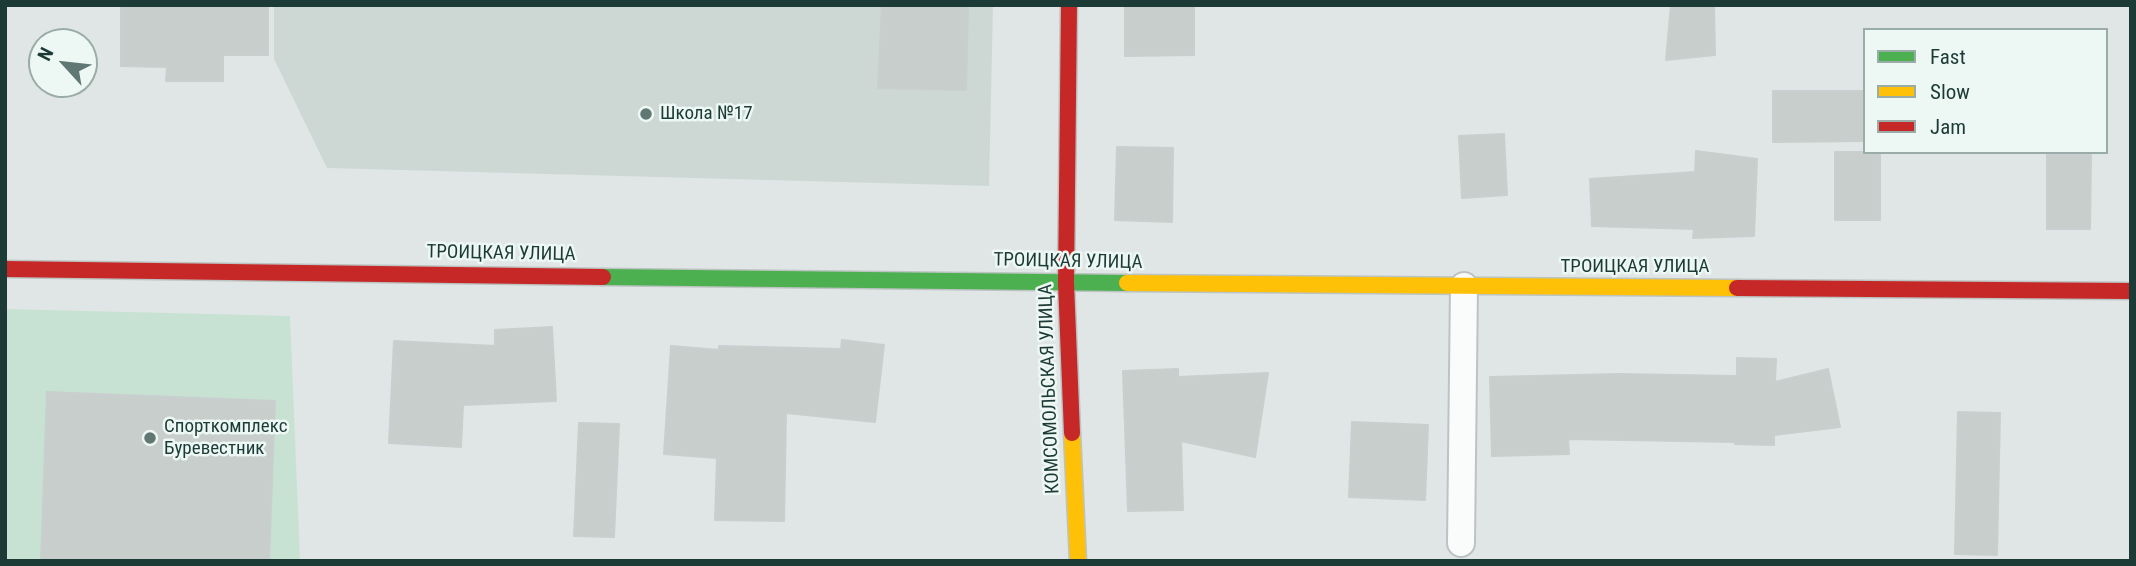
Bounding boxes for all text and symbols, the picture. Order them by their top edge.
north arrow [28,28,98,98]
legend [1863,28,2108,154]
text: N [33,44,59,65]
text: Fast [1930,45,1966,69]
text: Slow [1930,80,1970,104]
place label: Школа №17 [660,103,753,125]
marker: Школа №17 [638,106,654,122]
text: Jam [1930,115,1966,139]
street label: ТРОИЦКАЯ УЛИЦА [426,241,576,267]
street label: ТРОИЦКАЯ УЛИЦА [993,249,1143,275]
street label: ТРОИЦКАЯ УЛИЦА [1560,256,1710,278]
street label: КОМСОМОЛЬСКАЯ УЛИЦА [1035,284,1065,494]
place label: Cпорткомплекс Буревестник [164,416,287,460]
marker: Cпорткомплекс Буревестник [142,430,158,446]

